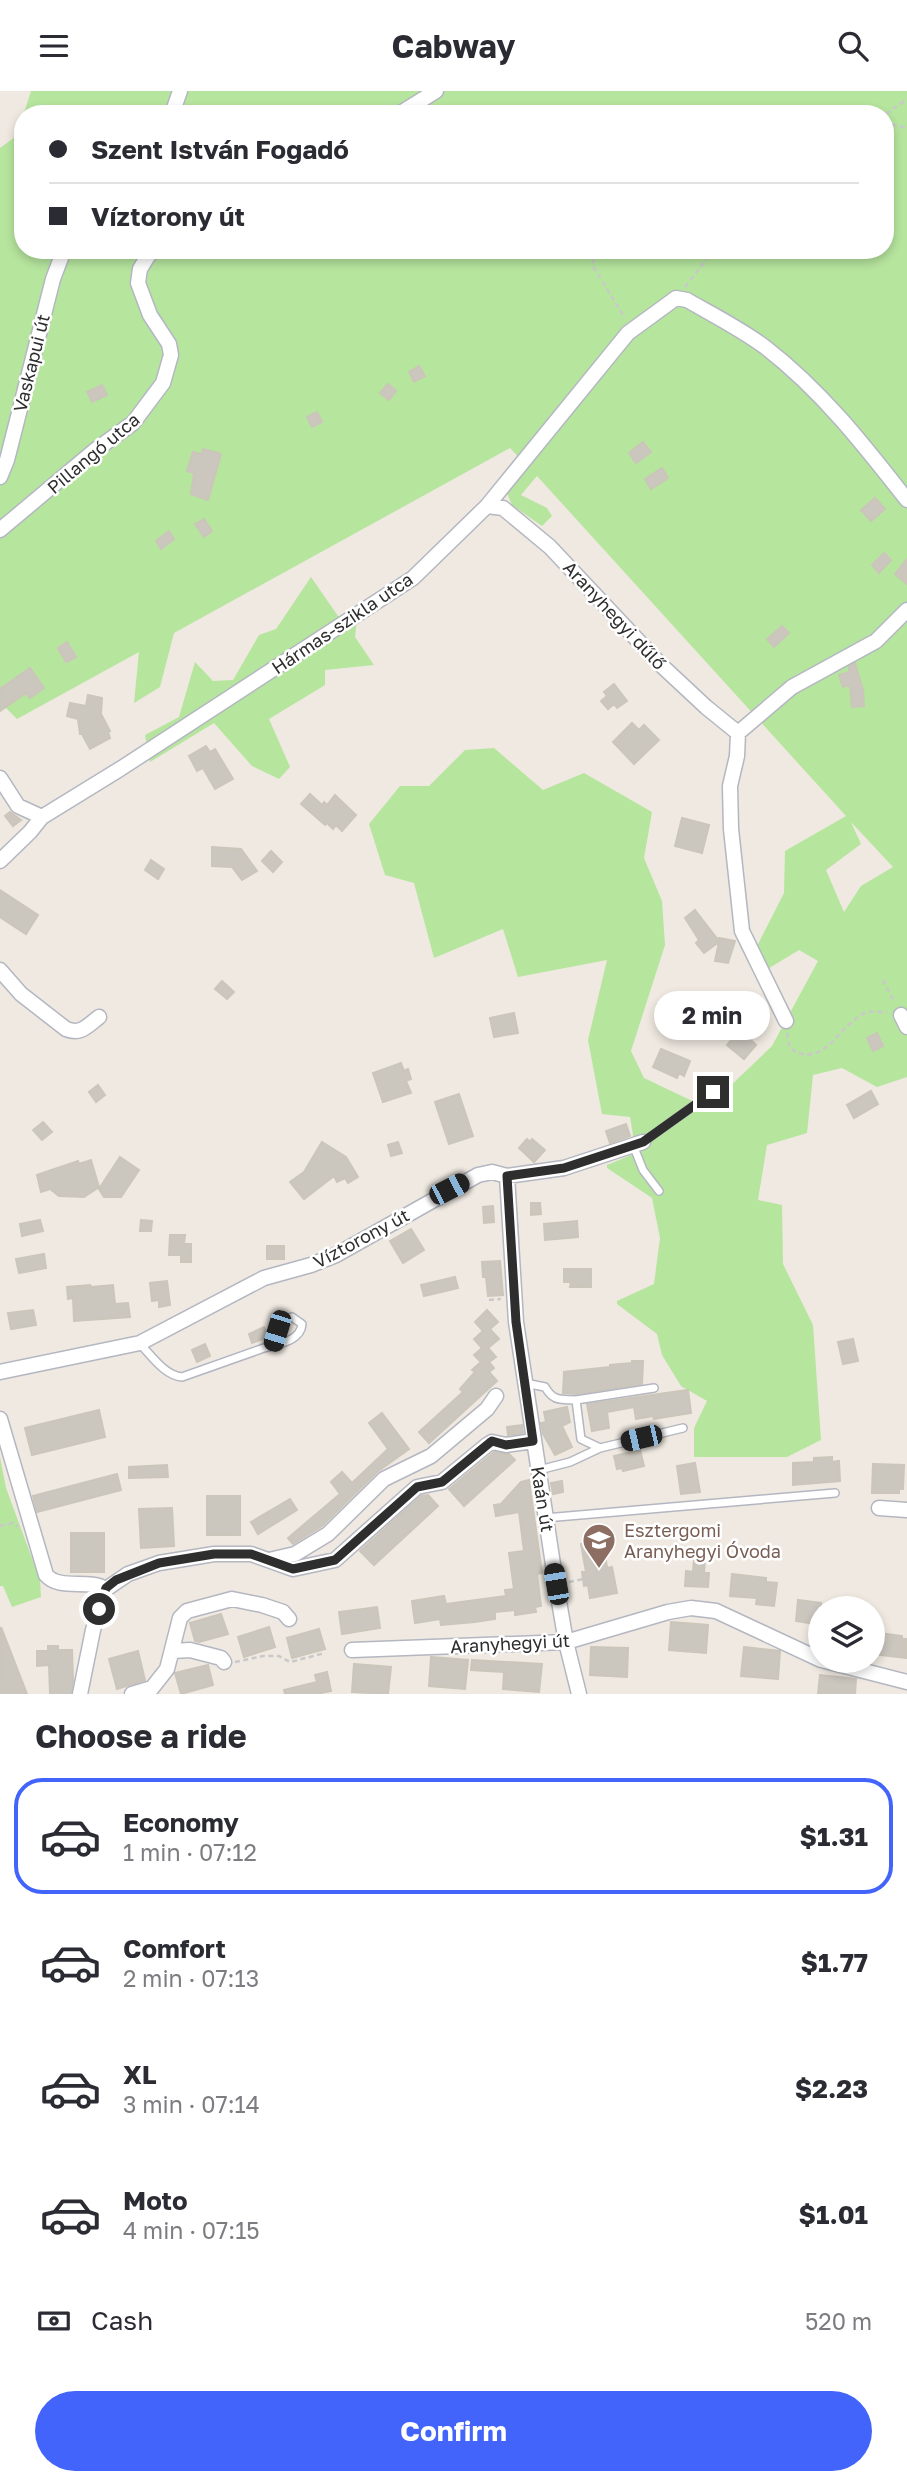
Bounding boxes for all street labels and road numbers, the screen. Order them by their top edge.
street label: Vaskapui út [8,312,54,414]
street label: Pillangó utca [42,408,144,498]
street label: Aranyhegyi dűlő [559,556,671,674]
street label: Hármas-szikla utca [267,568,417,678]
street label: Víztorony út [309,1204,413,1272]
street label: Kaán út [527,1465,559,1533]
street label: Aranyhegyi út [450,1629,570,1657]

